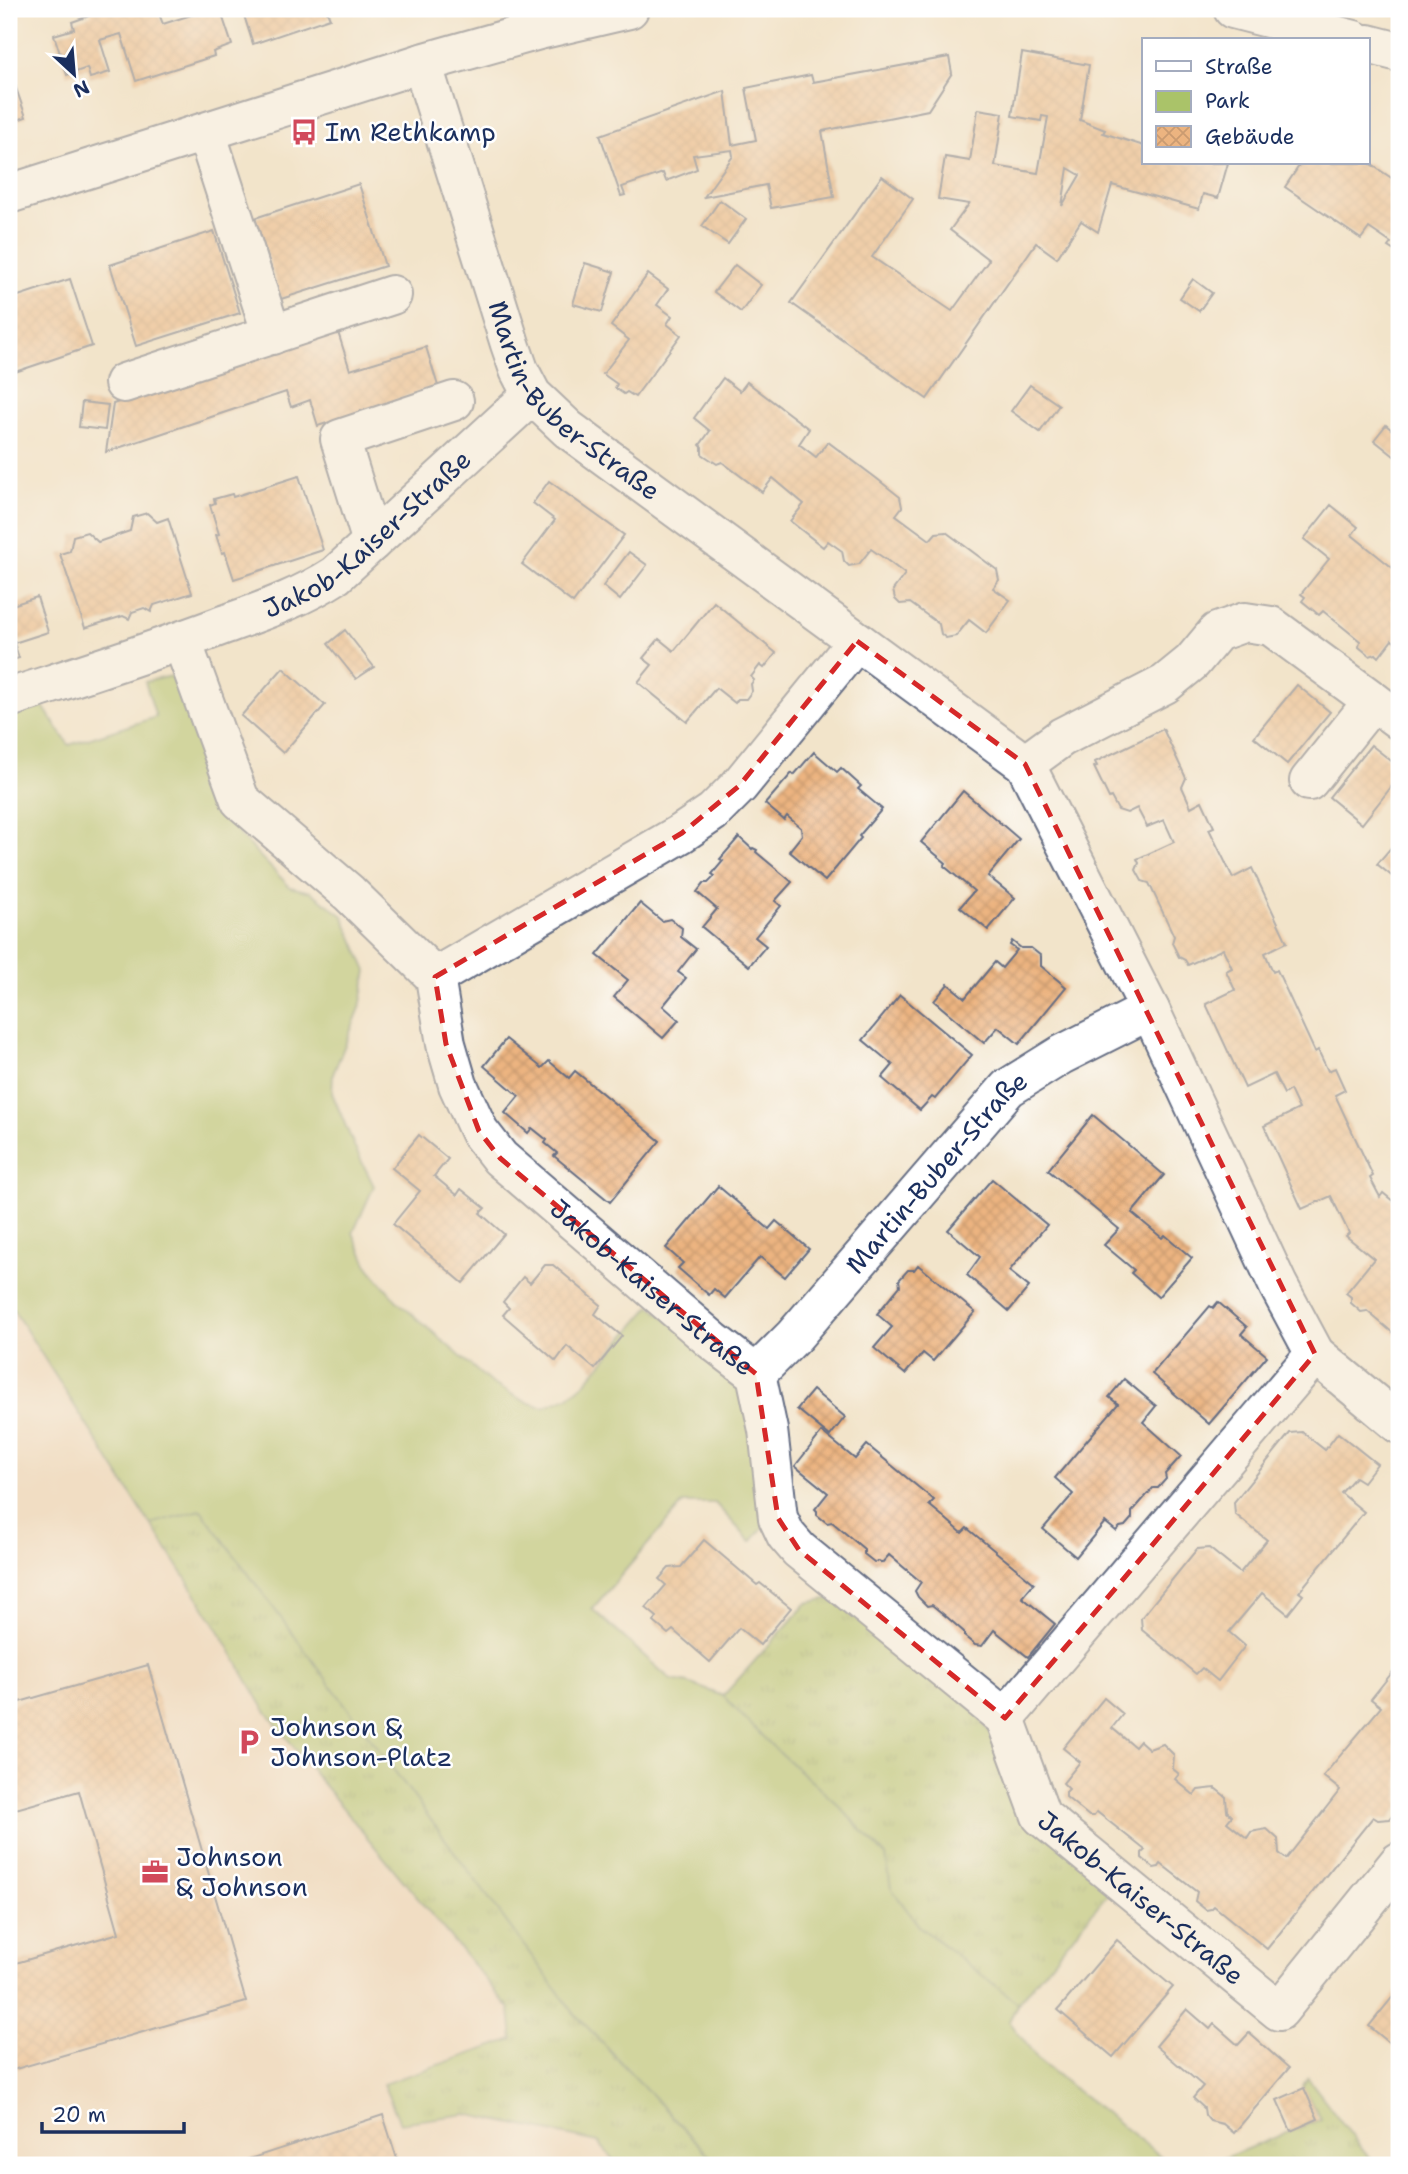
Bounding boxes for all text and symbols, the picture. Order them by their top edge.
north arrow [38,38,108,108]
legend [1142,38,1370,164]
text: Straße [1205,53,1273,81]
text: N [69,74,93,103]
text: Park [1205,87,1250,115]
place label: Im Rethkamp [325,114,496,149]
bus stop icon: Im Rethkamp [289,117,319,147]
text: Gebäude [1205,123,1295,151]
street label: Martin-Buber-Straße [480,296,668,508]
street label: Jakob-Kaiser-Straße [258,442,478,626]
street label: Martin-Buber-Straße [837,1062,1034,1281]
street label: Jakob-Kaiser-Straße [543,1191,762,1383]
place label: Johnson & Johnson-Platz [270,1709,452,1774]
parking icon: Johnson & Johnson-Platz [234,1727,264,1757]
street label: Jakob-Kaiser-Straße [1031,1803,1252,1992]
place label: Johnson & Johnson [176,1839,308,1904]
office icon: Johnson & Johnson [140,1857,170,1887]
scale bar [42,2090,184,2134]
text: 20 m [52,2101,106,2129]

